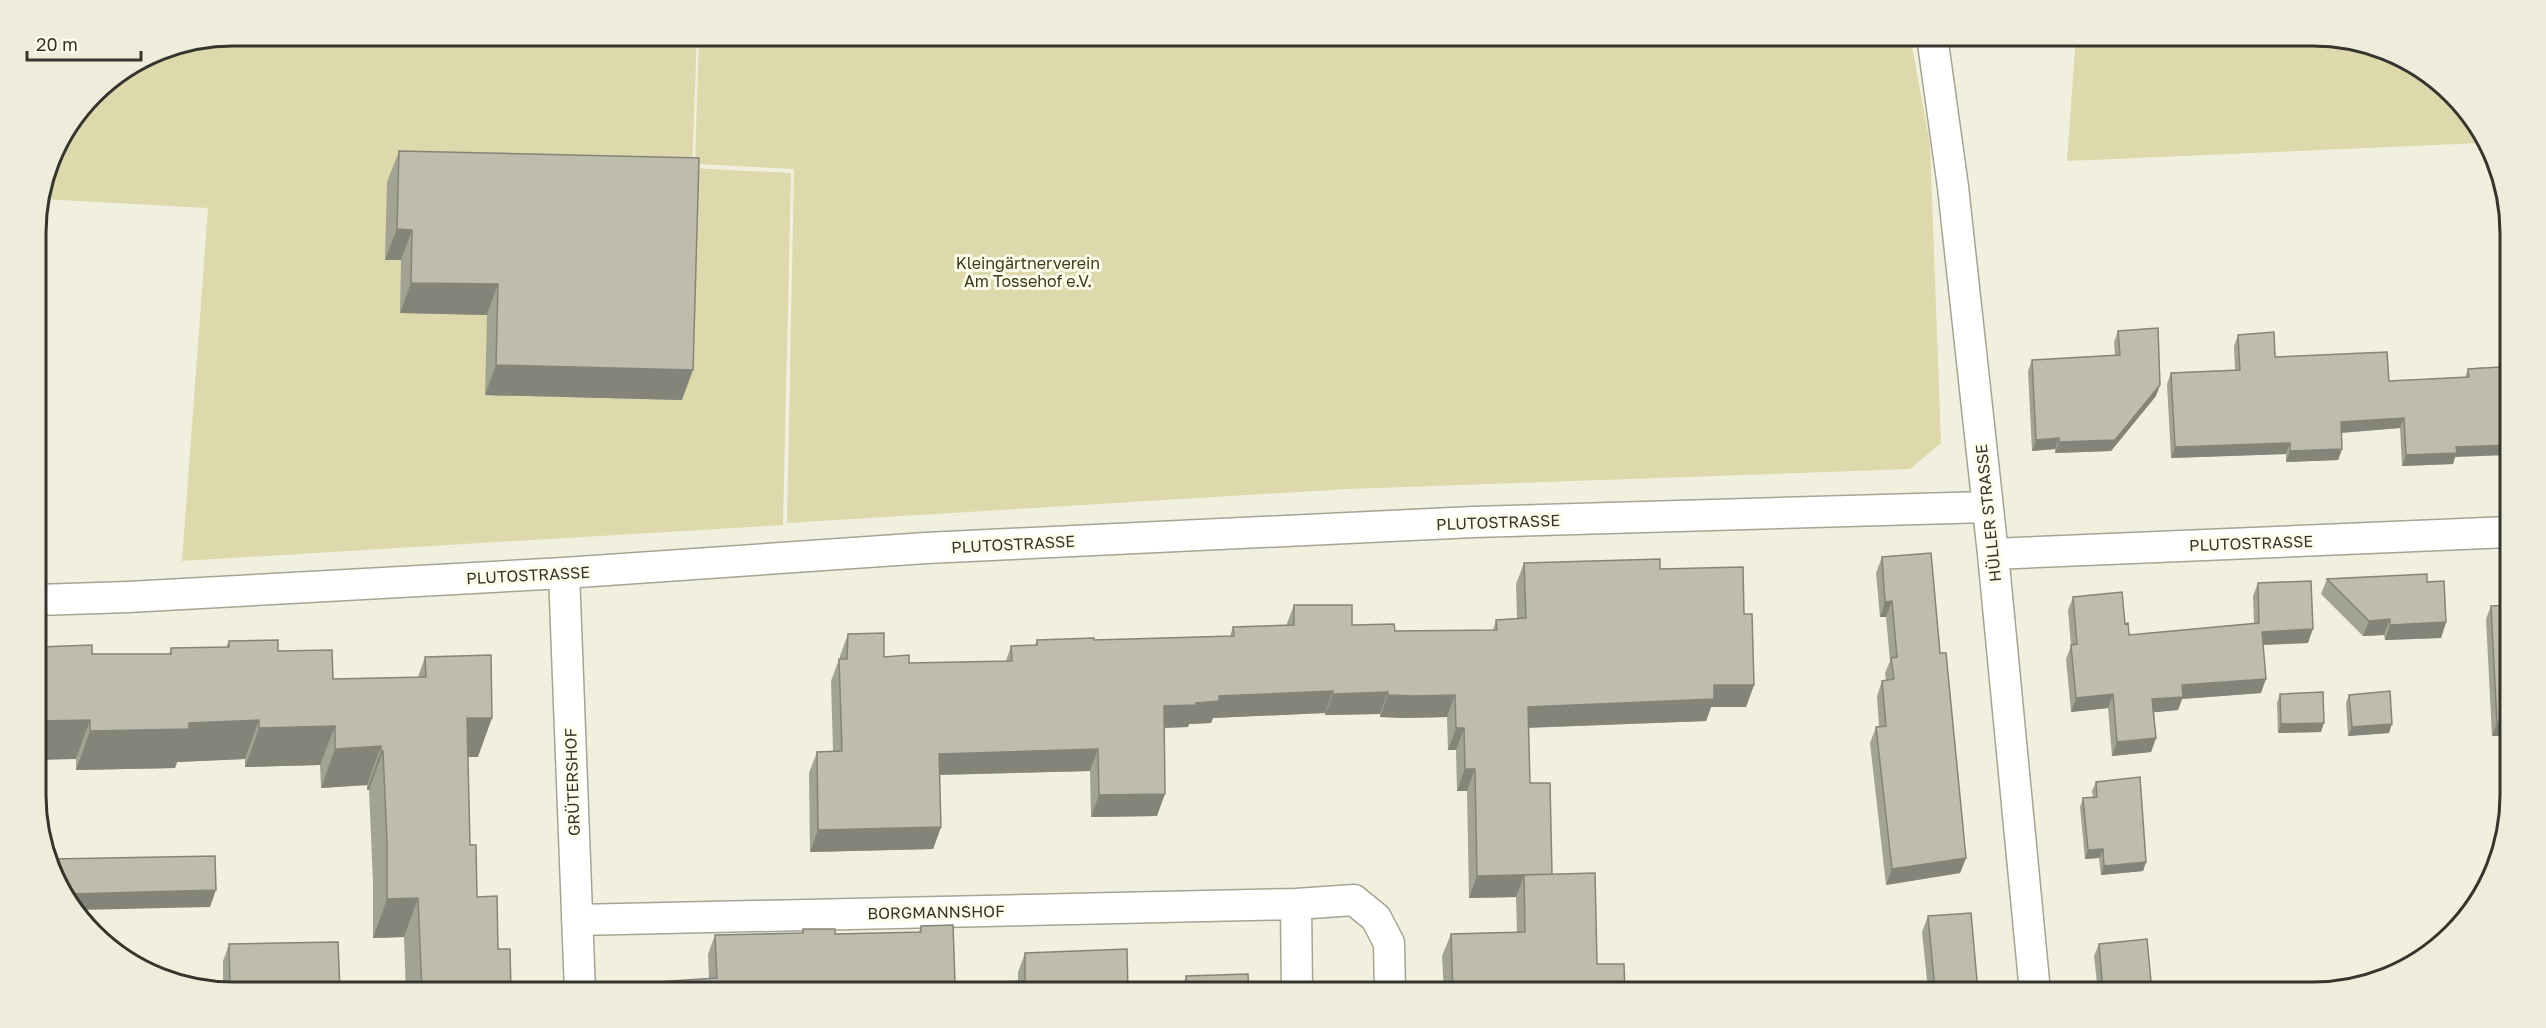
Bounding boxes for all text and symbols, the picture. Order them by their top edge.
scale bar [27,24,141,62]
text: 20 m [36,33,78,55]
park label: Kleingärtnerverein Am Tossehof e.V. [956,253,1100,291]
street label: HÜLLER STRASSE [1971,443,2005,583]
street label: PLUTOSTRASSE [1436,510,1560,534]
street label: PLUTOSTRASSE [951,531,1075,557]
street label: PLUTOSTRASSE [2189,531,2313,555]
street label: PLUTOSTRASSE [466,562,590,588]
street label: GRÜTERSHOF [560,728,584,836]
street label: BORGMANNSHOF [867,901,1005,923]

